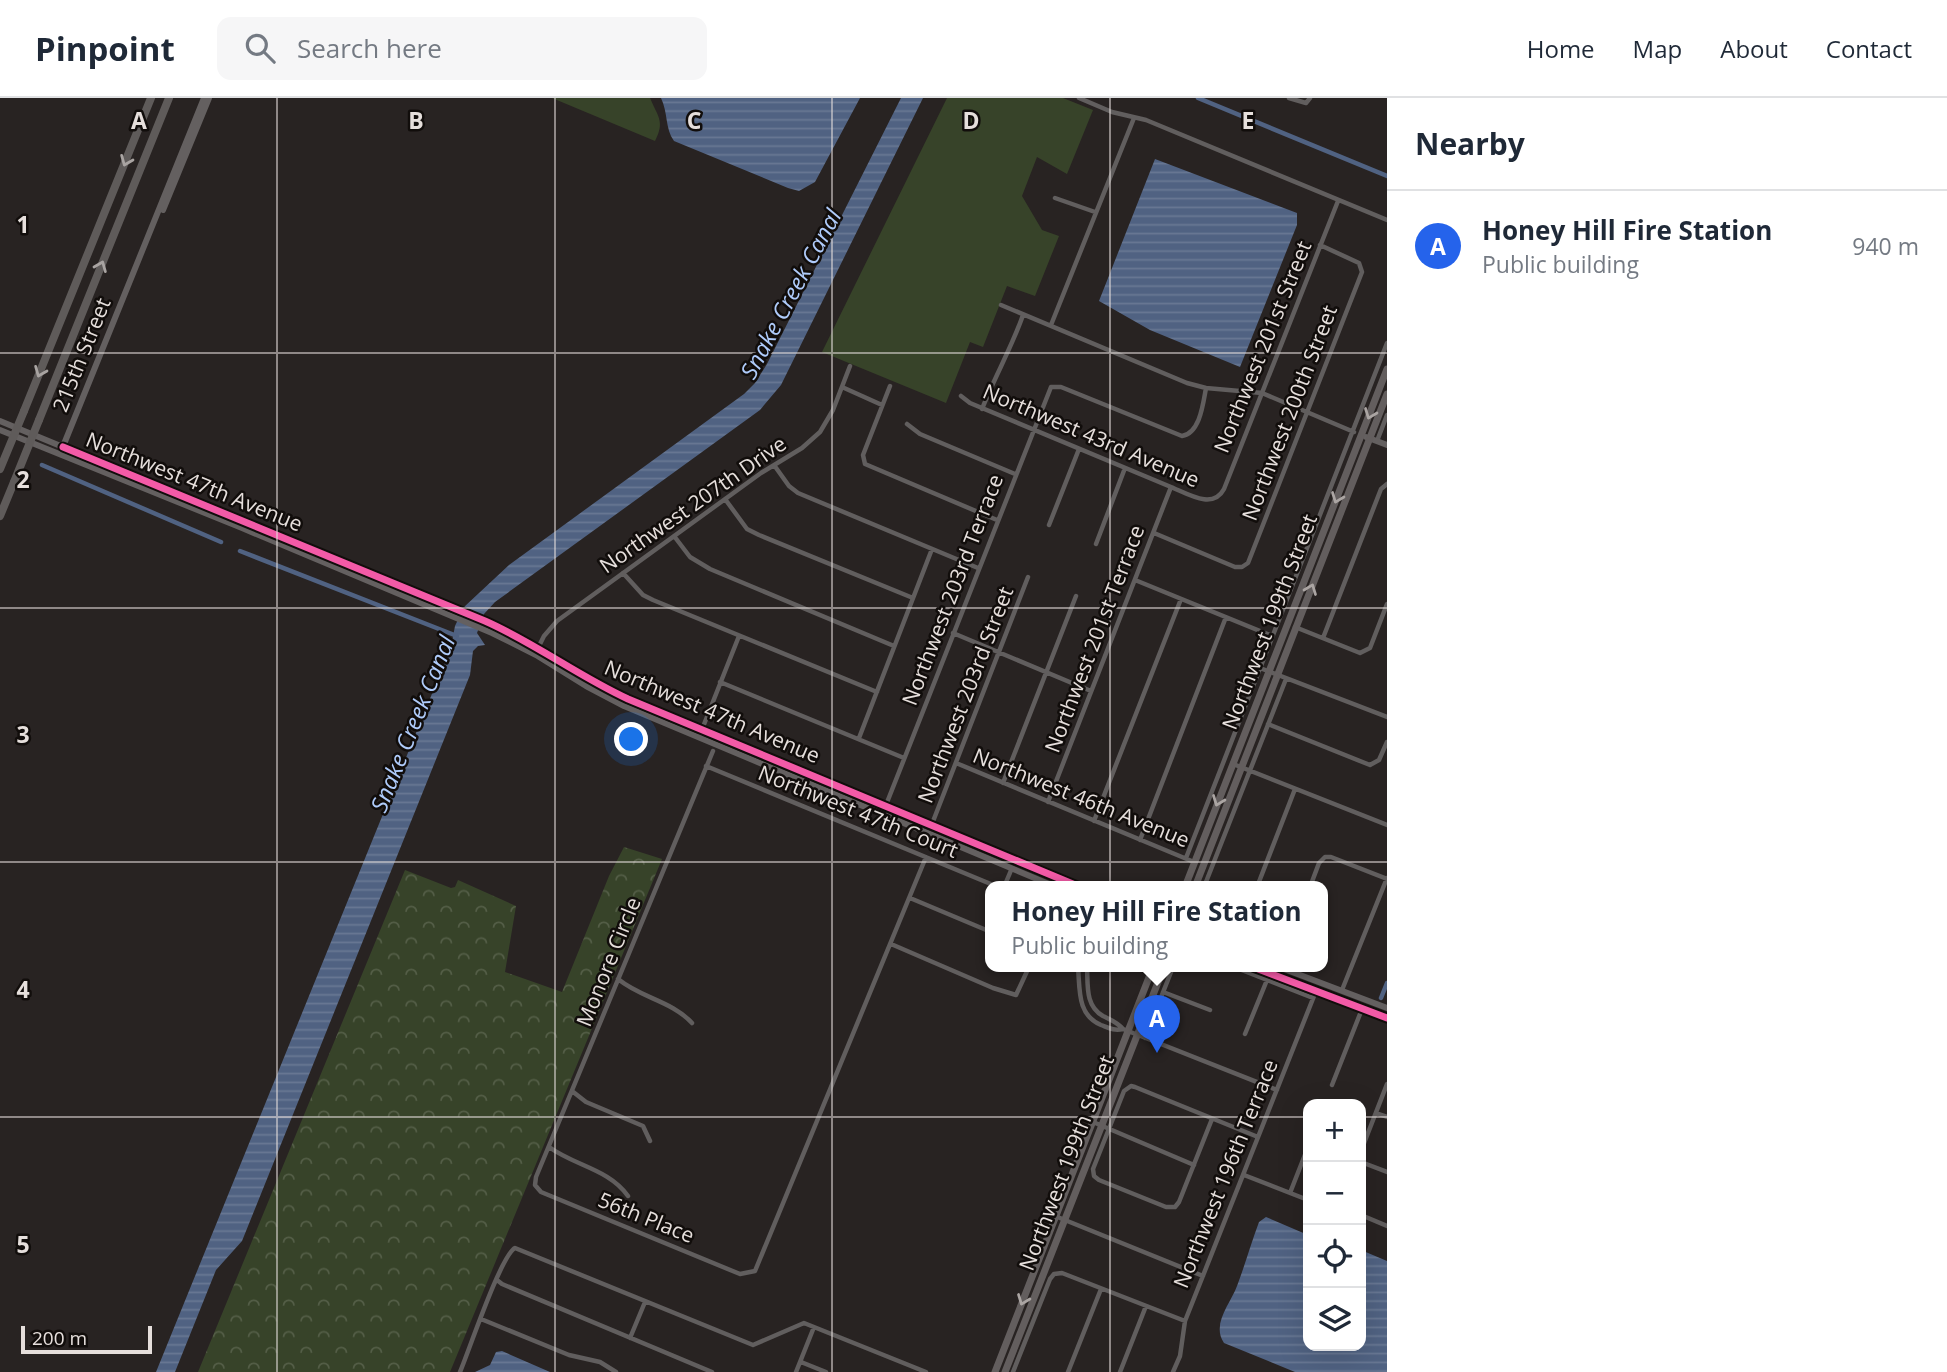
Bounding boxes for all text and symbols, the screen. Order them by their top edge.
search box [217,17,707,80]
text: Pinpoint [35,26,175,71]
icon: search [241,29,279,67]
text: Search here [297,30,442,66]
text: Home [1527,32,1595,65]
text: Map [1633,32,1682,65]
text: About [1720,32,1788,65]
text: Contact [1826,32,1912,65]
text: A [131,104,147,136]
text: B [408,104,424,136]
text: C [687,104,701,136]
text: D [962,104,980,136]
text: E [1242,104,1254,136]
text: Nearby [1415,123,1525,164]
one-way arrow [120,155,134,167]
water label: Snake Creek Canal [732,202,849,384]
text: 1 [16,208,30,240]
text: Honey Hill Fire Station [1482,212,1772,248]
text: A [1430,230,1446,262]
text: 940 m [1852,230,1919,262]
street label: Northwest 201st Street [1207,237,1317,457]
text: Public building [1482,248,1639,280]
one-way arrow [93,260,107,273]
street label: 215th Street [46,294,117,416]
street label: Northwest 200th Street [1235,301,1343,525]
one-way arrow [34,365,48,377]
street label: Northwest 43rd Avenue [979,377,1204,493]
one-way arrow [1364,408,1378,420]
street label: Northwest 47th Avenue [82,425,307,537]
street label: Northwest 207th Drive [594,429,791,579]
text: 2 [16,463,30,495]
street label: Northwest 203rd Terrace [895,470,1009,709]
one-way arrow [1331,492,1345,504]
street label: Northwest 199th Street [1215,510,1323,734]
street label: Northwest 201st Terrace [1038,521,1150,756]
street label: Northwest 203rd Street [911,582,1019,807]
one-way arrow [1302,583,1316,595]
water label: Snake Creek Canal [362,629,463,817]
street label: Northwest 47th Avenue [600,653,824,769]
text: 3 [16,718,30,750]
your location [614,722,648,756]
street label: Northwest 46th Avenue [969,741,1194,853]
street label: Northwest 47th Court [754,758,962,864]
one-way arrow [1213,795,1227,807]
popup [985,881,1328,972]
street label: Monore Circle [569,893,647,1030]
text: Honey Hill Fire Station [1011,893,1302,929]
text: Public building [1011,929,1168,961]
text: 4 [16,973,30,1005]
pin: A [1134,995,1180,1053]
street label: Northwest 199th Street [1012,1051,1120,1275]
street label: Northwest 196th Terrace [1166,1055,1284,1292]
map controls [1303,1099,1366,1351]
button: + [1303,1099,1366,1162]
button: − [1303,1162,1366,1225]
street label: 56th Place [594,1185,699,1249]
button: locate [1303,1225,1366,1288]
text: 5 [16,1228,30,1260]
button: layers [1303,1288,1366,1351]
one-way arrow [1017,1294,1031,1306]
scale bar [21,1323,152,1355]
text: 200 m [32,1325,87,1351]

